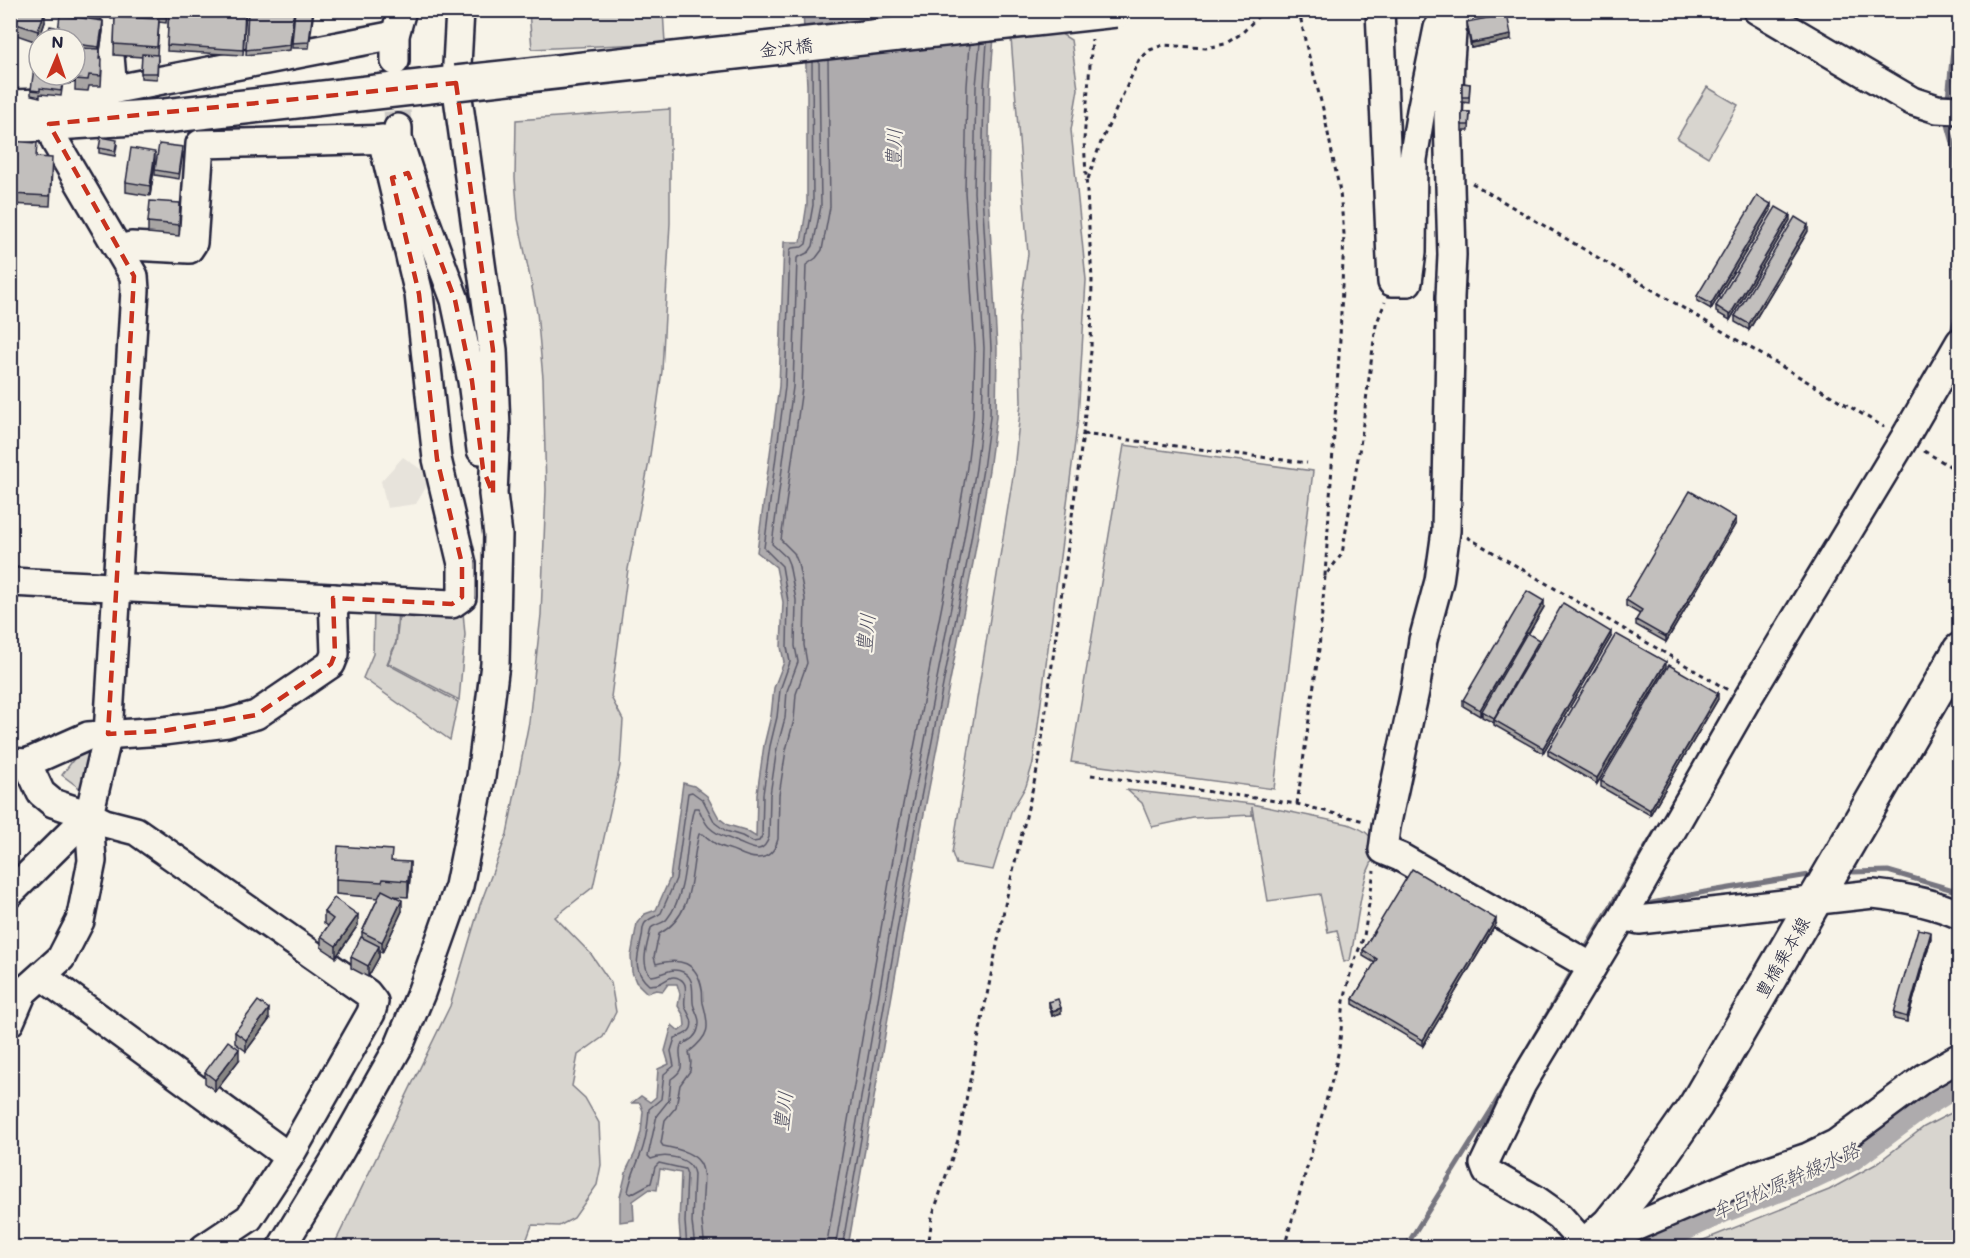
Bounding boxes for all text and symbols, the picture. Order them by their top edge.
north arrow [27,27,87,87]
text: N [51,31,64,52]
street label: 金沢橋 [758,32,814,62]
water label: 豊川 [879,128,907,168]
water label: 豊川 [850,612,880,654]
street label: 豊橋乗本線 [1749,912,1815,1002]
water label: 豊川 [766,1089,798,1133]
water label: 牟呂松原幹線水路 [1707,1135,1864,1224]

